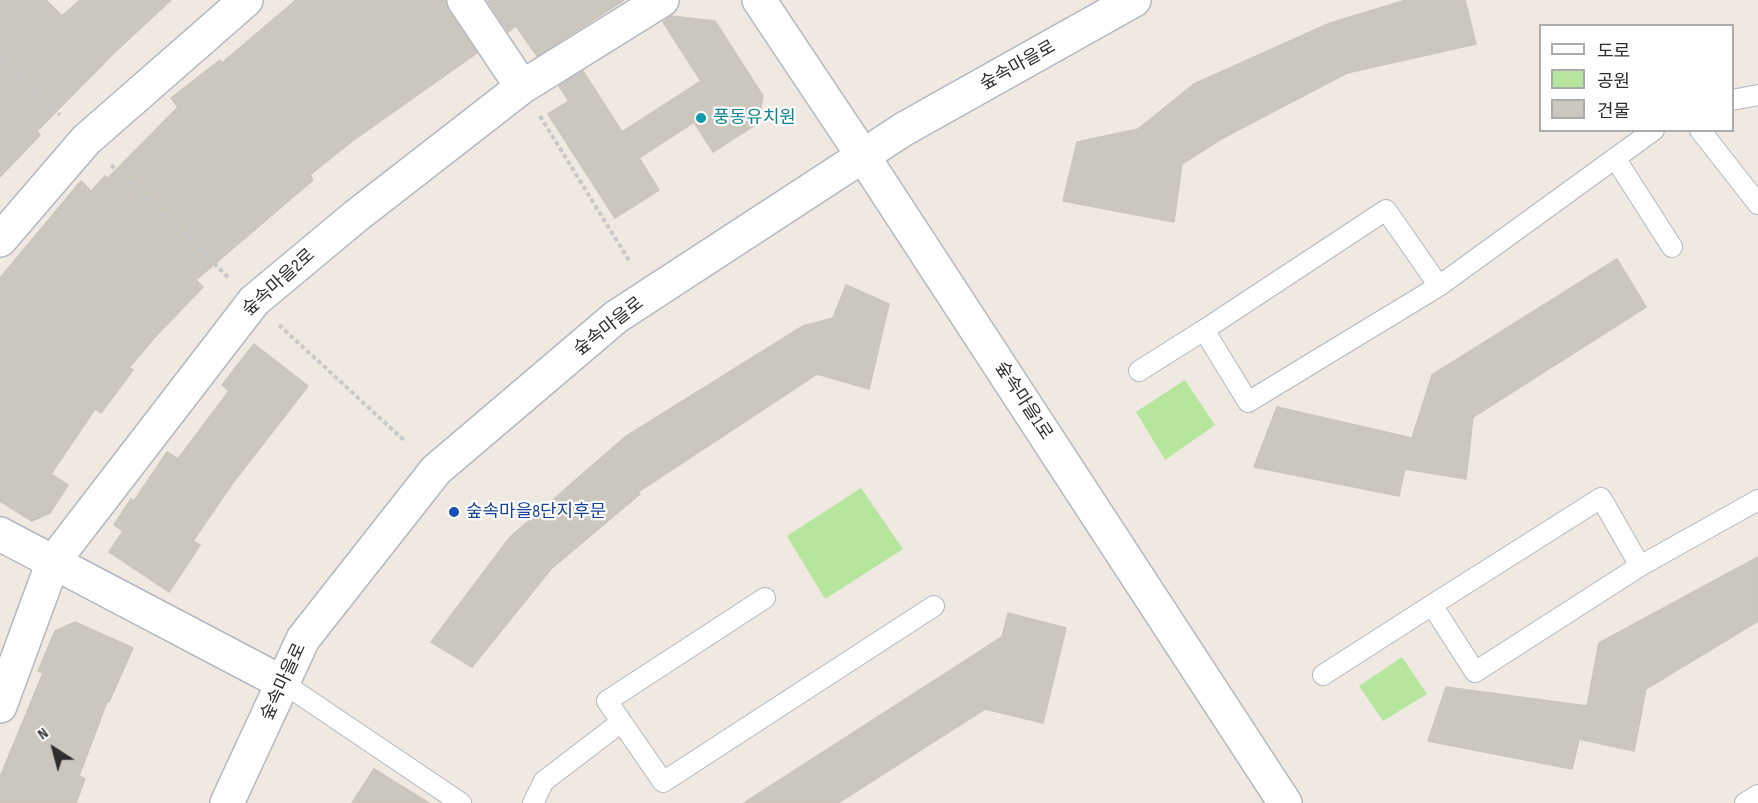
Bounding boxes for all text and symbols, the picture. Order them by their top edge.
legend [1539,24,1734,132]
street label: 숲속마을로 [977,36,1059,96]
text: 도로 [1597,41,1630,62]
text: 공원 [1597,71,1630,92]
text: 건물 [1597,101,1630,122]
place label: 풍동유치원 [713,107,796,129]
marker: 풍동유치원 [694,111,708,125]
street label: 숲속마을2로 [238,245,320,321]
street label: 숲속마을로 [570,293,648,361]
street label: 숲속마을1로 [990,358,1056,444]
place label: 숲속마을8단지후문 [466,501,606,523]
marker: 숲속마을8단지후문 [447,505,461,519]
street label: 숲속마을로 [257,640,311,724]
north arrow [24,719,84,779]
text: N [34,724,52,744]

